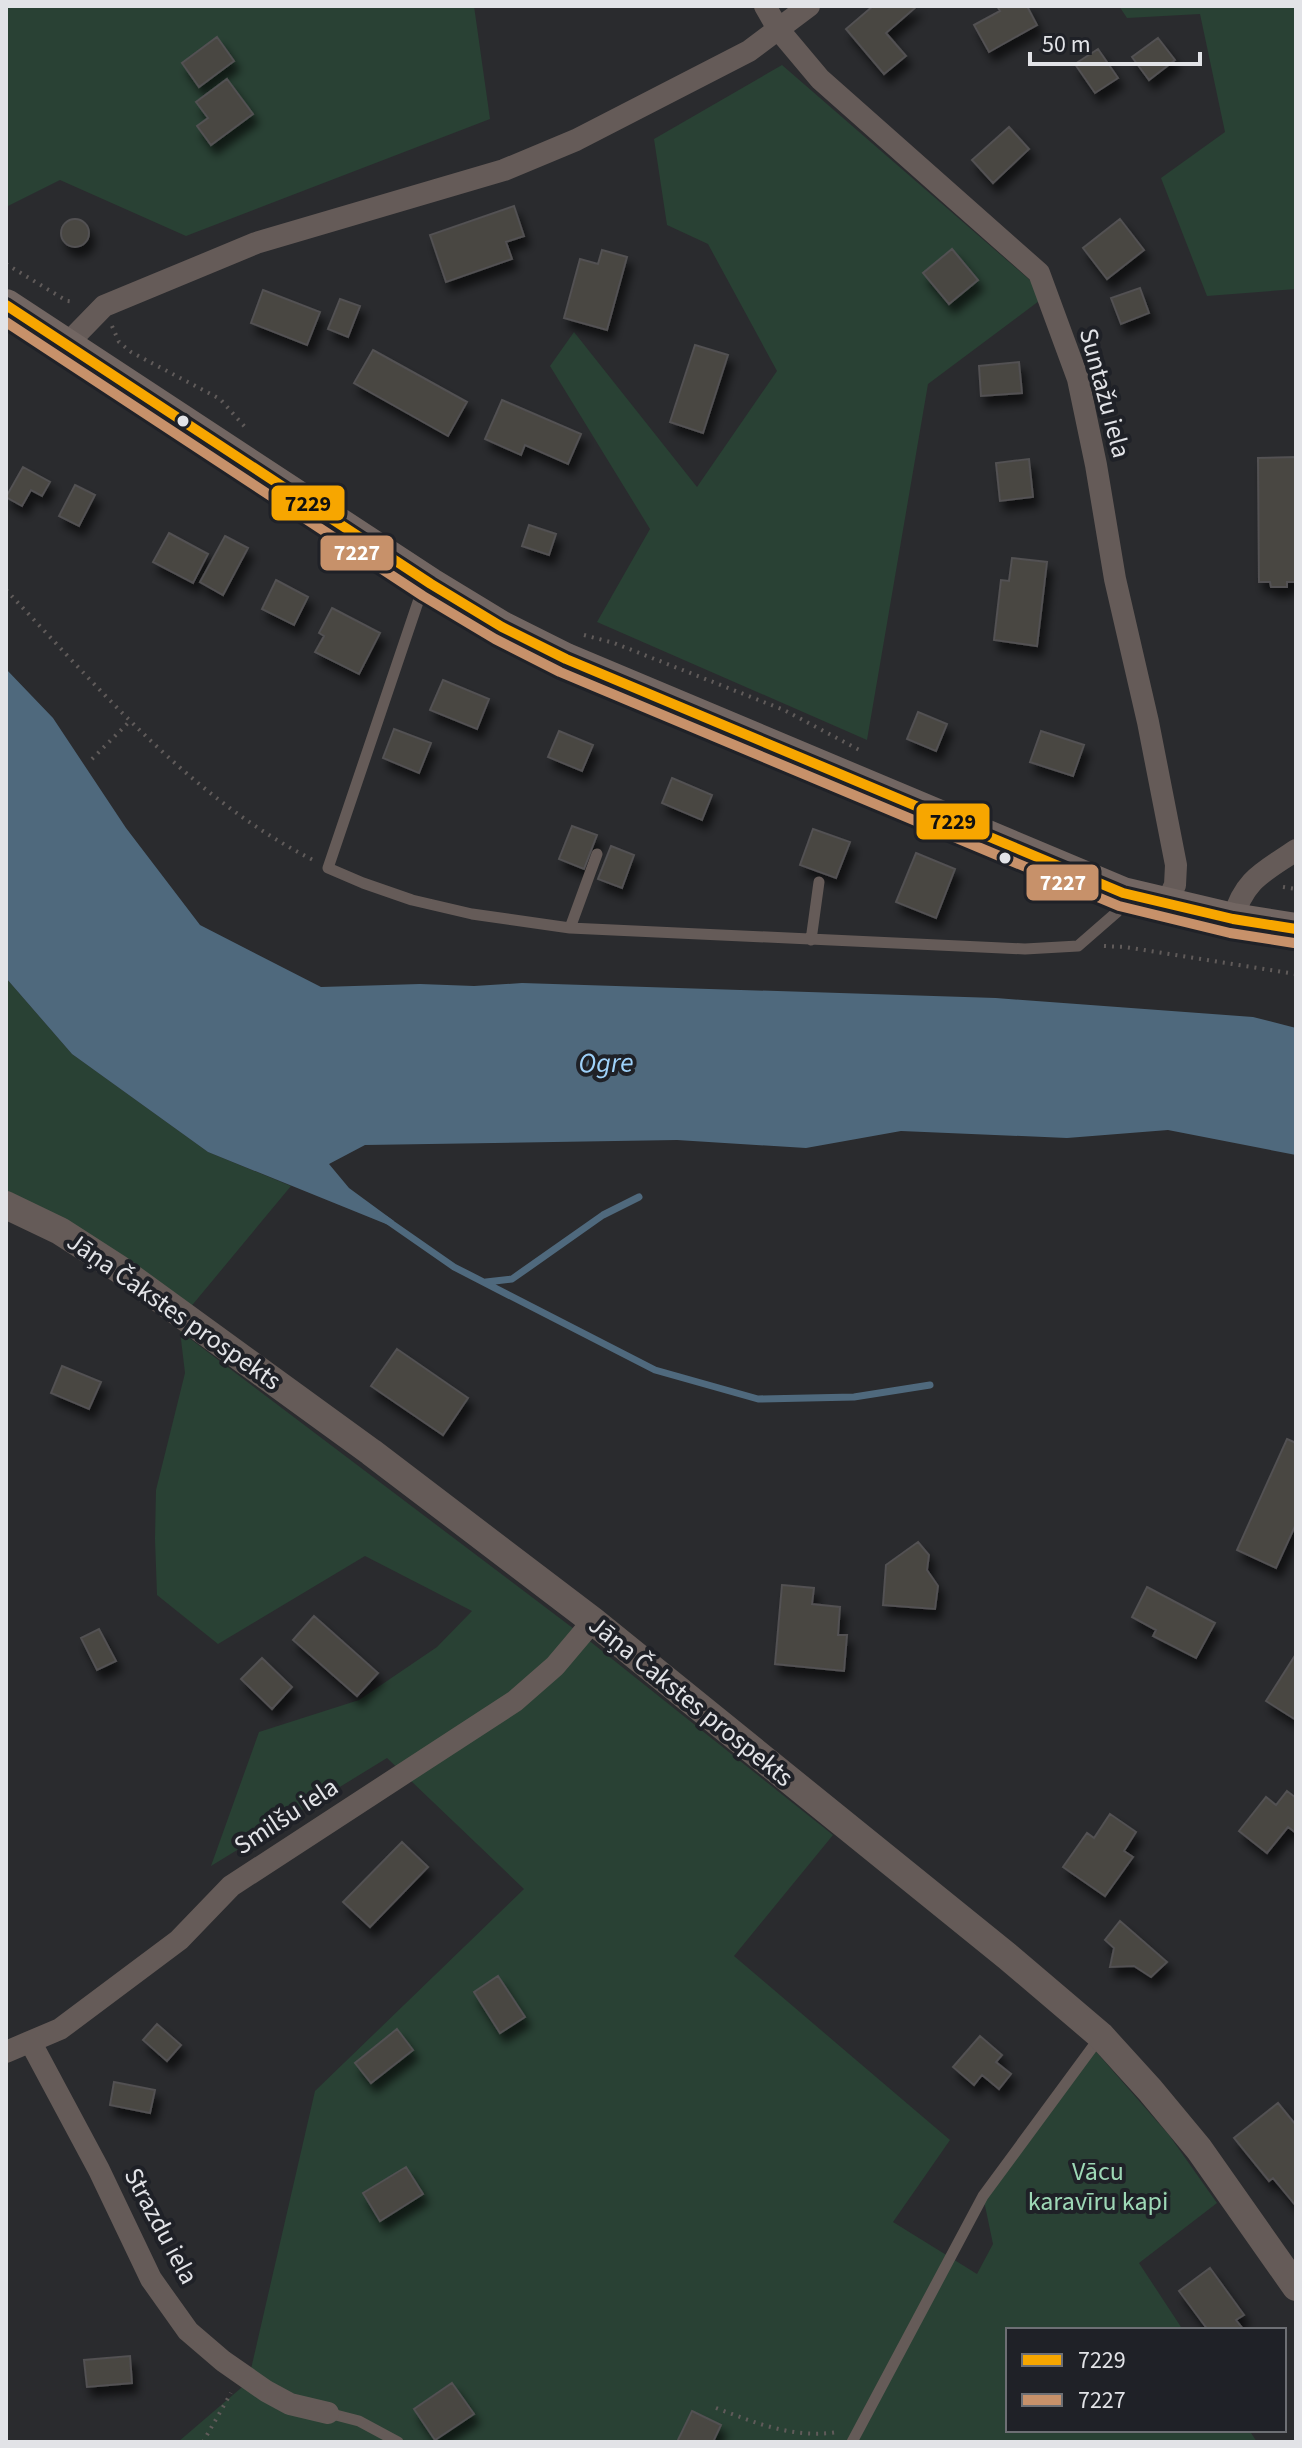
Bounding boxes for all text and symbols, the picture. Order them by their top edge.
scale bar [1030,16,1200,66]
text: 50 m [1042,27,1091,62]
street label: Suntažu iela [1070,324,1140,462]
unlabelled marker [175,413,191,429]
line badge: 7229 [270,484,346,522]
text: 7229 [285,488,331,520]
line badge: 7227 [319,534,395,572]
text: 7227 [334,537,380,569]
line badge: 7229 [915,802,991,841]
text: 7229 [930,806,976,838]
unlabelled marker [997,850,1013,866]
line badge: 7227 [1025,863,1100,902]
text: 7227 [1040,867,1086,899]
water label: Ogre [578,1043,634,1083]
street label: Jāņa Čakstes prospekts [59,1223,289,1399]
street label: Jāņa Čakstes prospekts [581,1607,801,1795]
street label: Smilšu iela [227,1768,345,1864]
park label: Vācu karavīru kapi [1028,2153,1168,2220]
street label: Strazdu iela [115,2161,207,2291]
legend [1006,2328,1286,2432]
text: 7229 [1078,2343,1126,2378]
text: 7227 [1078,2383,1126,2418]

